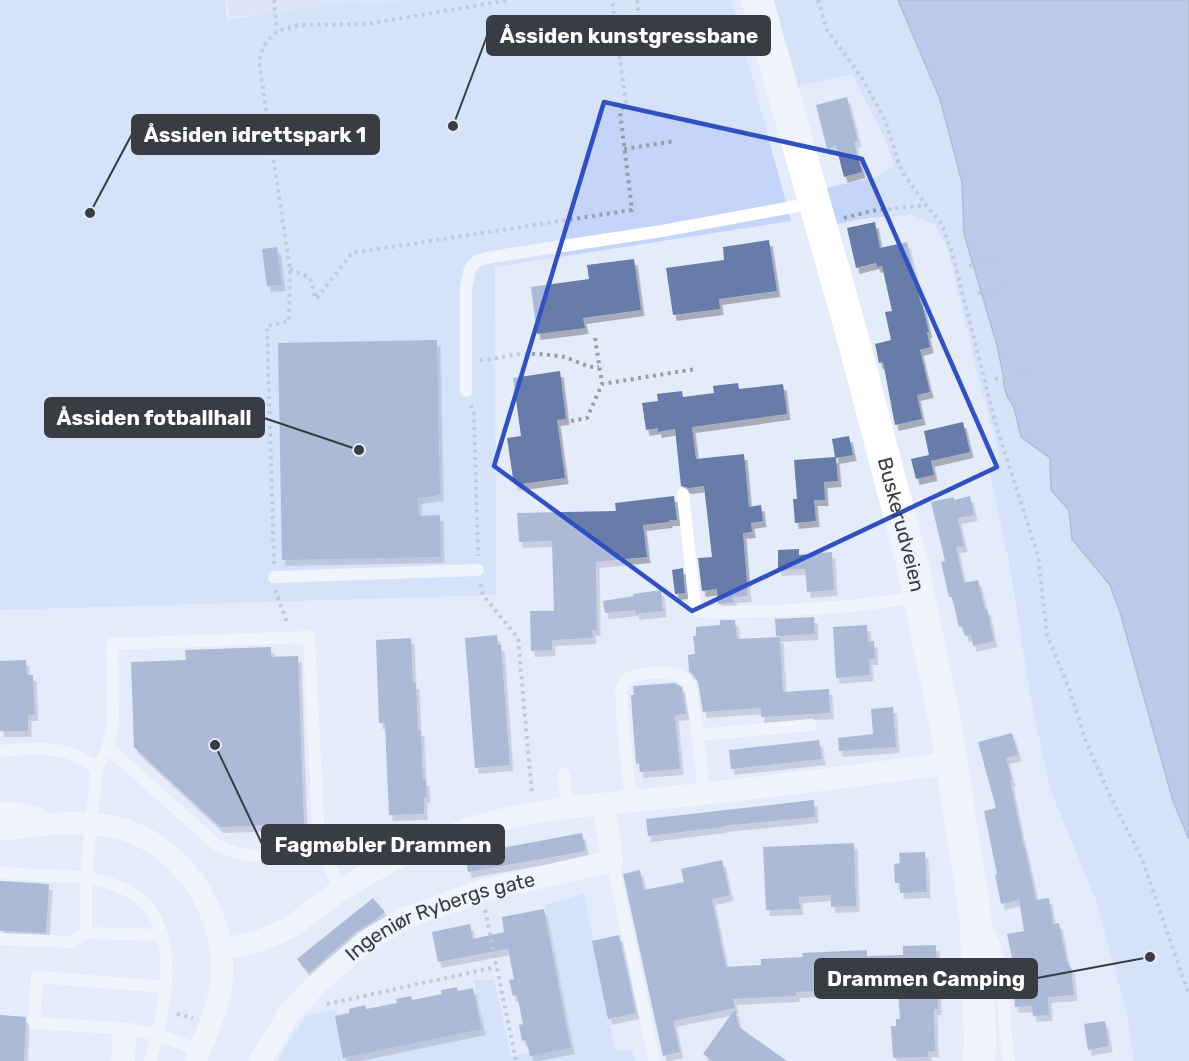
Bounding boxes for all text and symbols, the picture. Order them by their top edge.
callout: Åssiden kunstgressbane [487,16,770,55]
text: Åssiden kunstgressbane [500,23,758,48]
callout: Åssiden idrettspark 1 [132,115,379,154]
text: Åssiden idrettspark 1 [144,122,366,147]
callout: Åssiden fotballhall [45,398,264,437]
text: Åssiden fotballhall [56,405,252,430]
street label: Buskerudveien [873,454,930,594]
callout: Fagmøbler Drammen [262,825,504,864]
text: Fagmøbler Drammen [275,832,491,857]
street label: Ingeniør Rybergs gate [340,867,537,966]
callout: Drammen Camping [815,959,1037,998]
text: Drammen Camping [827,966,1025,991]

